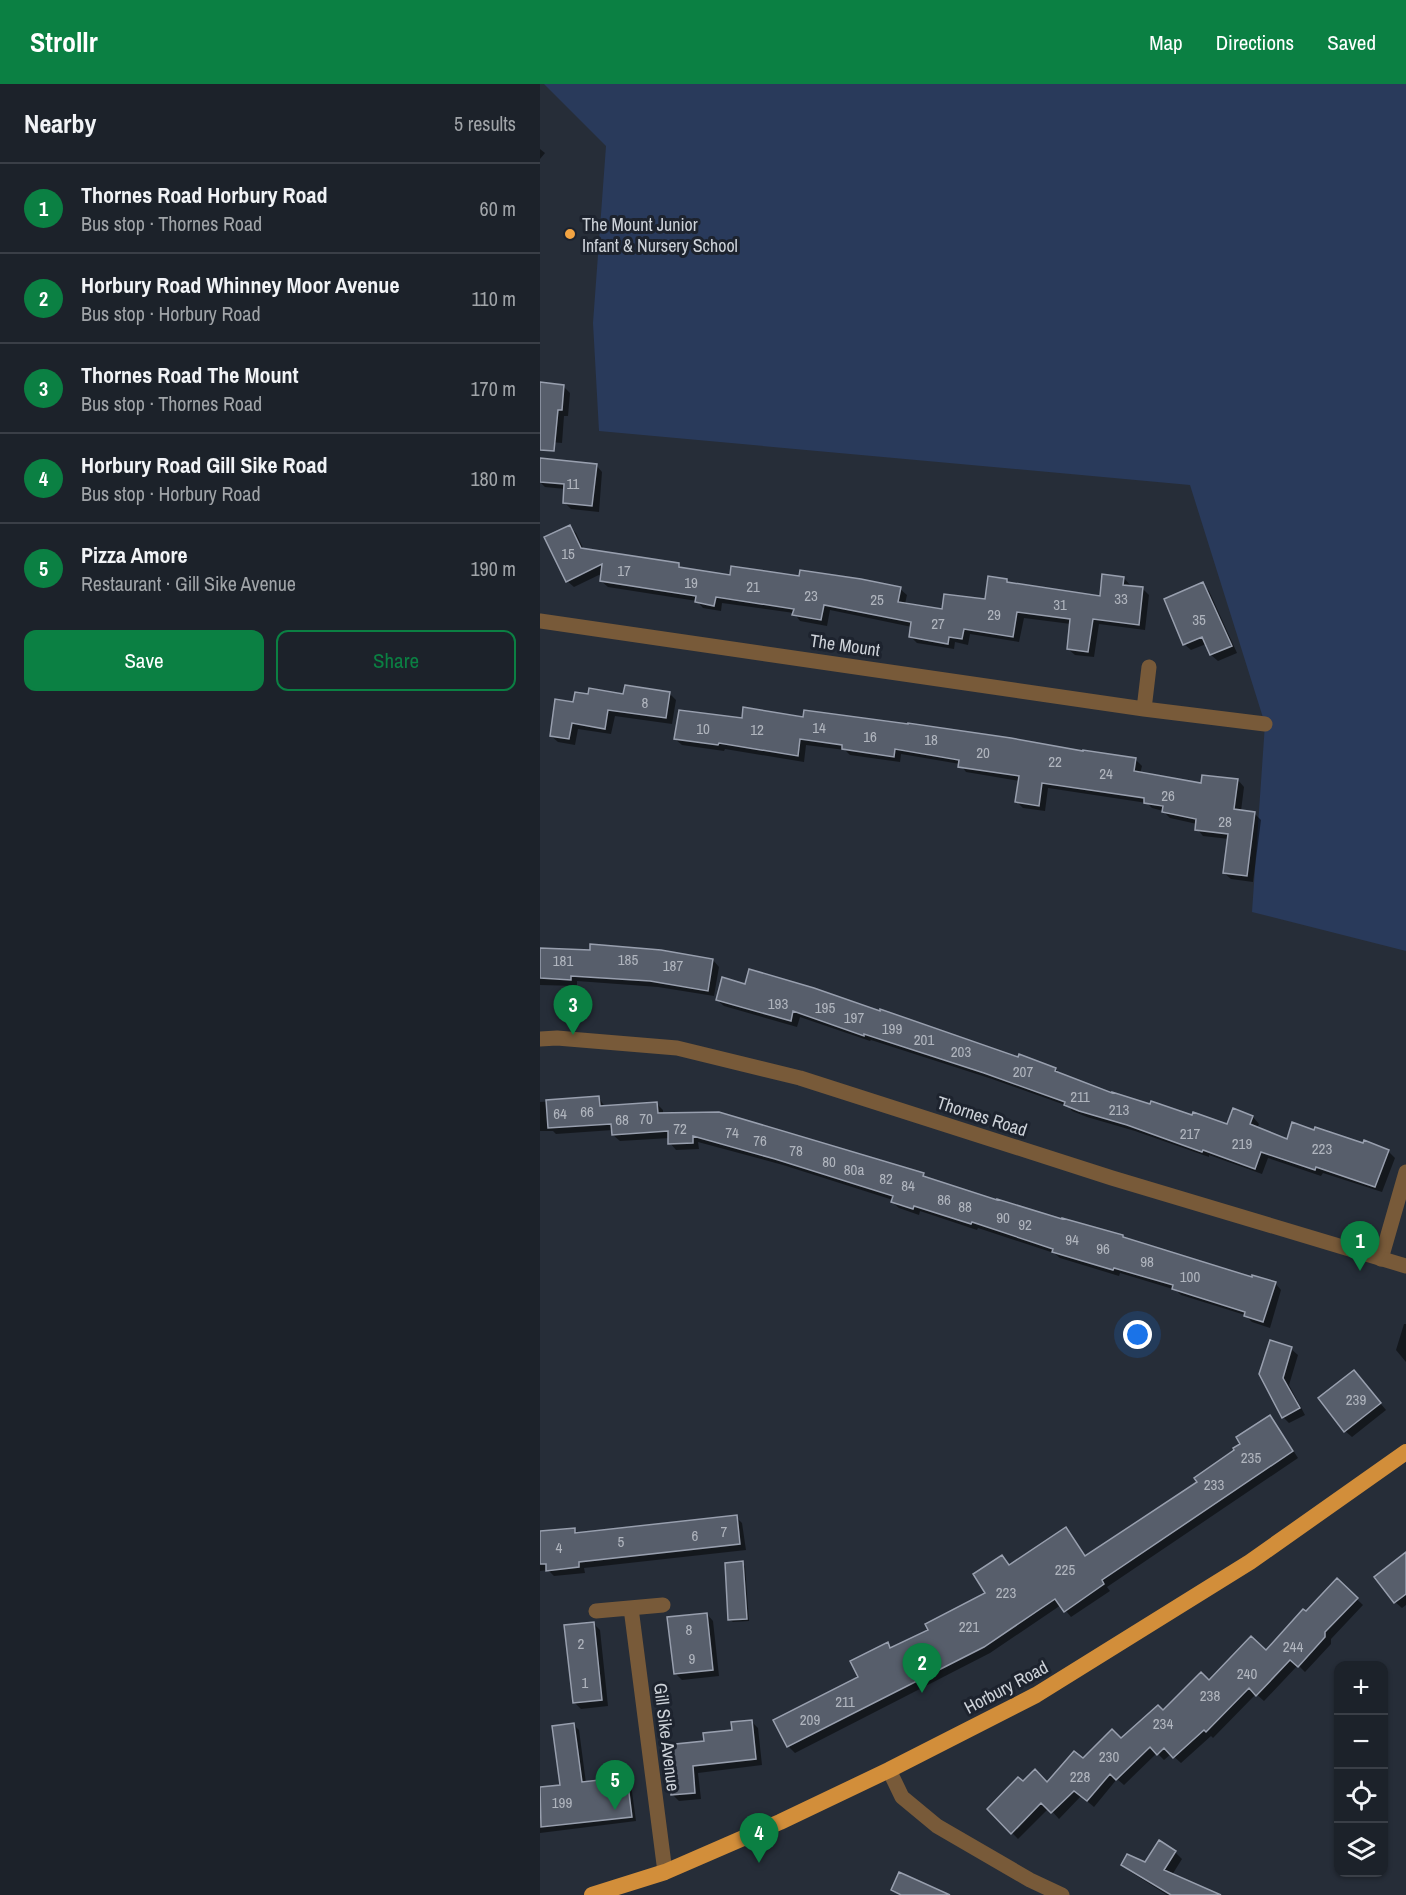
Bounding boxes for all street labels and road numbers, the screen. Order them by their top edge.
street label: The Mount [808,628,882,662]
street label: Thornes Road [934,1090,1030,1142]
street label: Horbury Road [960,1654,1052,1720]
street label: Gill Sike Avenue [648,1681,686,1793]

